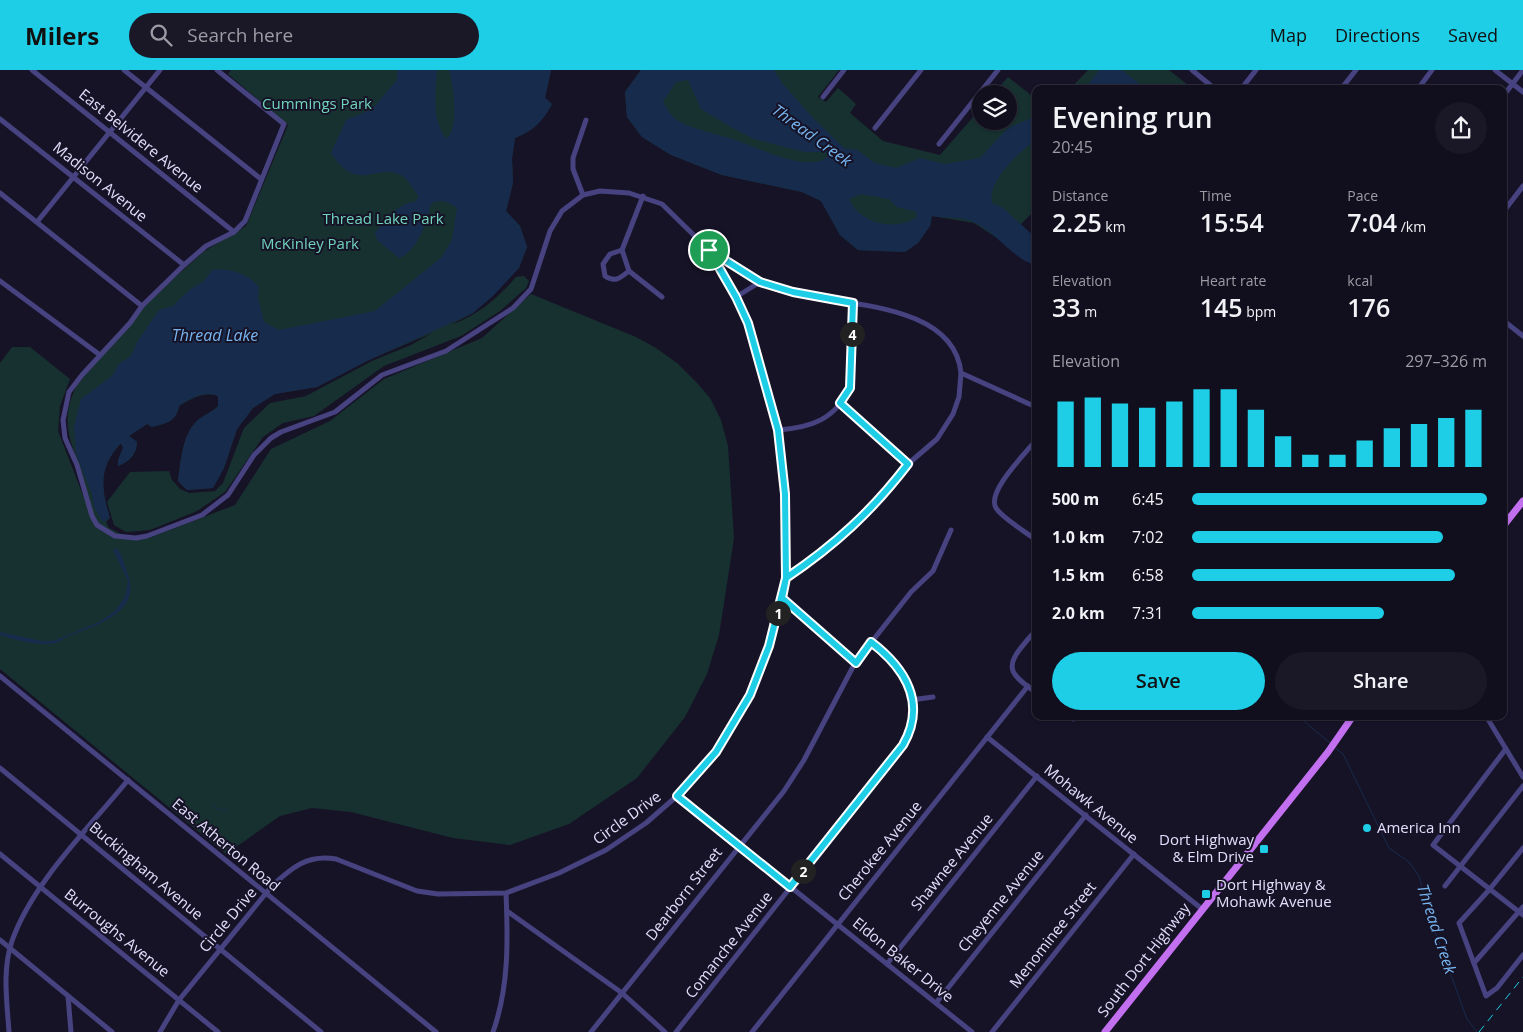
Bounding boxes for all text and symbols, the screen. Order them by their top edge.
search box [129,13,479,58]
text: Milers [25,19,99,52]
icon: search [147,21,175,49]
text: Search here [187,22,293,48]
text: Map [1270,23,1307,47]
text: Directions [1335,23,1420,47]
text: Saved [1448,23,1498,47]
street label: East Belvidere Avenue [75,84,208,197]
map controls [972,85,1017,130]
button: layers [972,85,1017,130]
park label: Cummings Park [262,93,372,113]
text: Evening run [1052,98,1213,136]
water label: Thread Creek [768,99,857,172]
button: share [1435,102,1487,154]
text: 20:45 [1052,136,1093,158]
street label: Madison Avenue [49,137,152,226]
text: Distance [1052,186,1108,205]
text: Time [1200,186,1232,205]
text: Pace [1347,186,1378,205]
text: 2.25 [1052,205,1102,239]
text: 15:54 [1200,205,1264,239]
text: 7:04 [1347,205,1397,239]
park label: Thread Lake Park [322,208,444,228]
text: km [1102,217,1126,236]
text: /km [1397,217,1426,236]
pin [688,229,730,271]
park label: McKinley Park [261,233,359,253]
icon: arrive [695,236,723,264]
text: Elevation [1052,271,1111,290]
text: Heart rate [1200,271,1266,290]
text: kcal [1347,271,1373,290]
text: 33 [1052,290,1081,324]
text: 145 [1200,290,1243,324]
text: 176 [1347,290,1390,324]
text: m [1081,302,1097,321]
text: bpm [1243,302,1276,321]
pin: 4 [840,322,864,346]
water label: Thread Lake [172,324,258,346]
text: 4 [848,325,857,344]
text: Elevation [1052,350,1120,372]
text: 297–326 m [1405,350,1487,372]
text: 500 m [1052,488,1099,510]
text: 6:45 [1132,488,1164,510]
text: 1.0 km [1052,526,1105,548]
text: 7:02 [1132,526,1164,548]
text: 1.5 km [1052,564,1105,586]
text: 6:58 [1132,564,1164,586]
pin: 1 [766,600,790,626]
text: 2.0 km [1052,602,1105,624]
text: 7:31 [1132,602,1164,624]
text: 1 [774,604,783,623]
button: Save [1052,652,1265,710]
button: Share [1275,652,1487,710]
street label: Mohawk Avenue [1040,759,1143,847]
street label: Circle Drive [588,786,664,849]
street label: East Atherton Road [169,793,285,895]
street label: Cherokee Avenue [833,796,926,904]
street label: Shawnee Avenue [906,809,997,914]
street label: Buckingham Avenue [86,817,208,924]
place label: America Inn [1377,817,1461,837]
marker: America Inn [1361,822,1373,834]
place label: Dort Highway & Elm Drive [1159,829,1254,866]
street label: Dearborn Street [641,843,726,944]
marker: Dort Highway & Elm Drive [1258,843,1270,855]
street label: Cheyenne Avenue [953,845,1048,956]
pin: 2 [790,858,816,884]
text: 2 [799,862,808,881]
place label: Dort Highway & Mohawk Avenue [1216,874,1332,911]
street label: Menominee Street [1004,877,1100,992]
water label: Thread Creek [1412,881,1462,978]
street label: Circle Drive [194,883,260,956]
street label: Burroughs Avenue [61,884,174,981]
street label: Comanche Avenue [680,887,776,1002]
marker: Dort Highway & Mohawk Avenue [1200,888,1212,900]
street label: South Dort Highway [1092,898,1194,1021]
street label: Eldon Baker Drive [849,912,958,1006]

